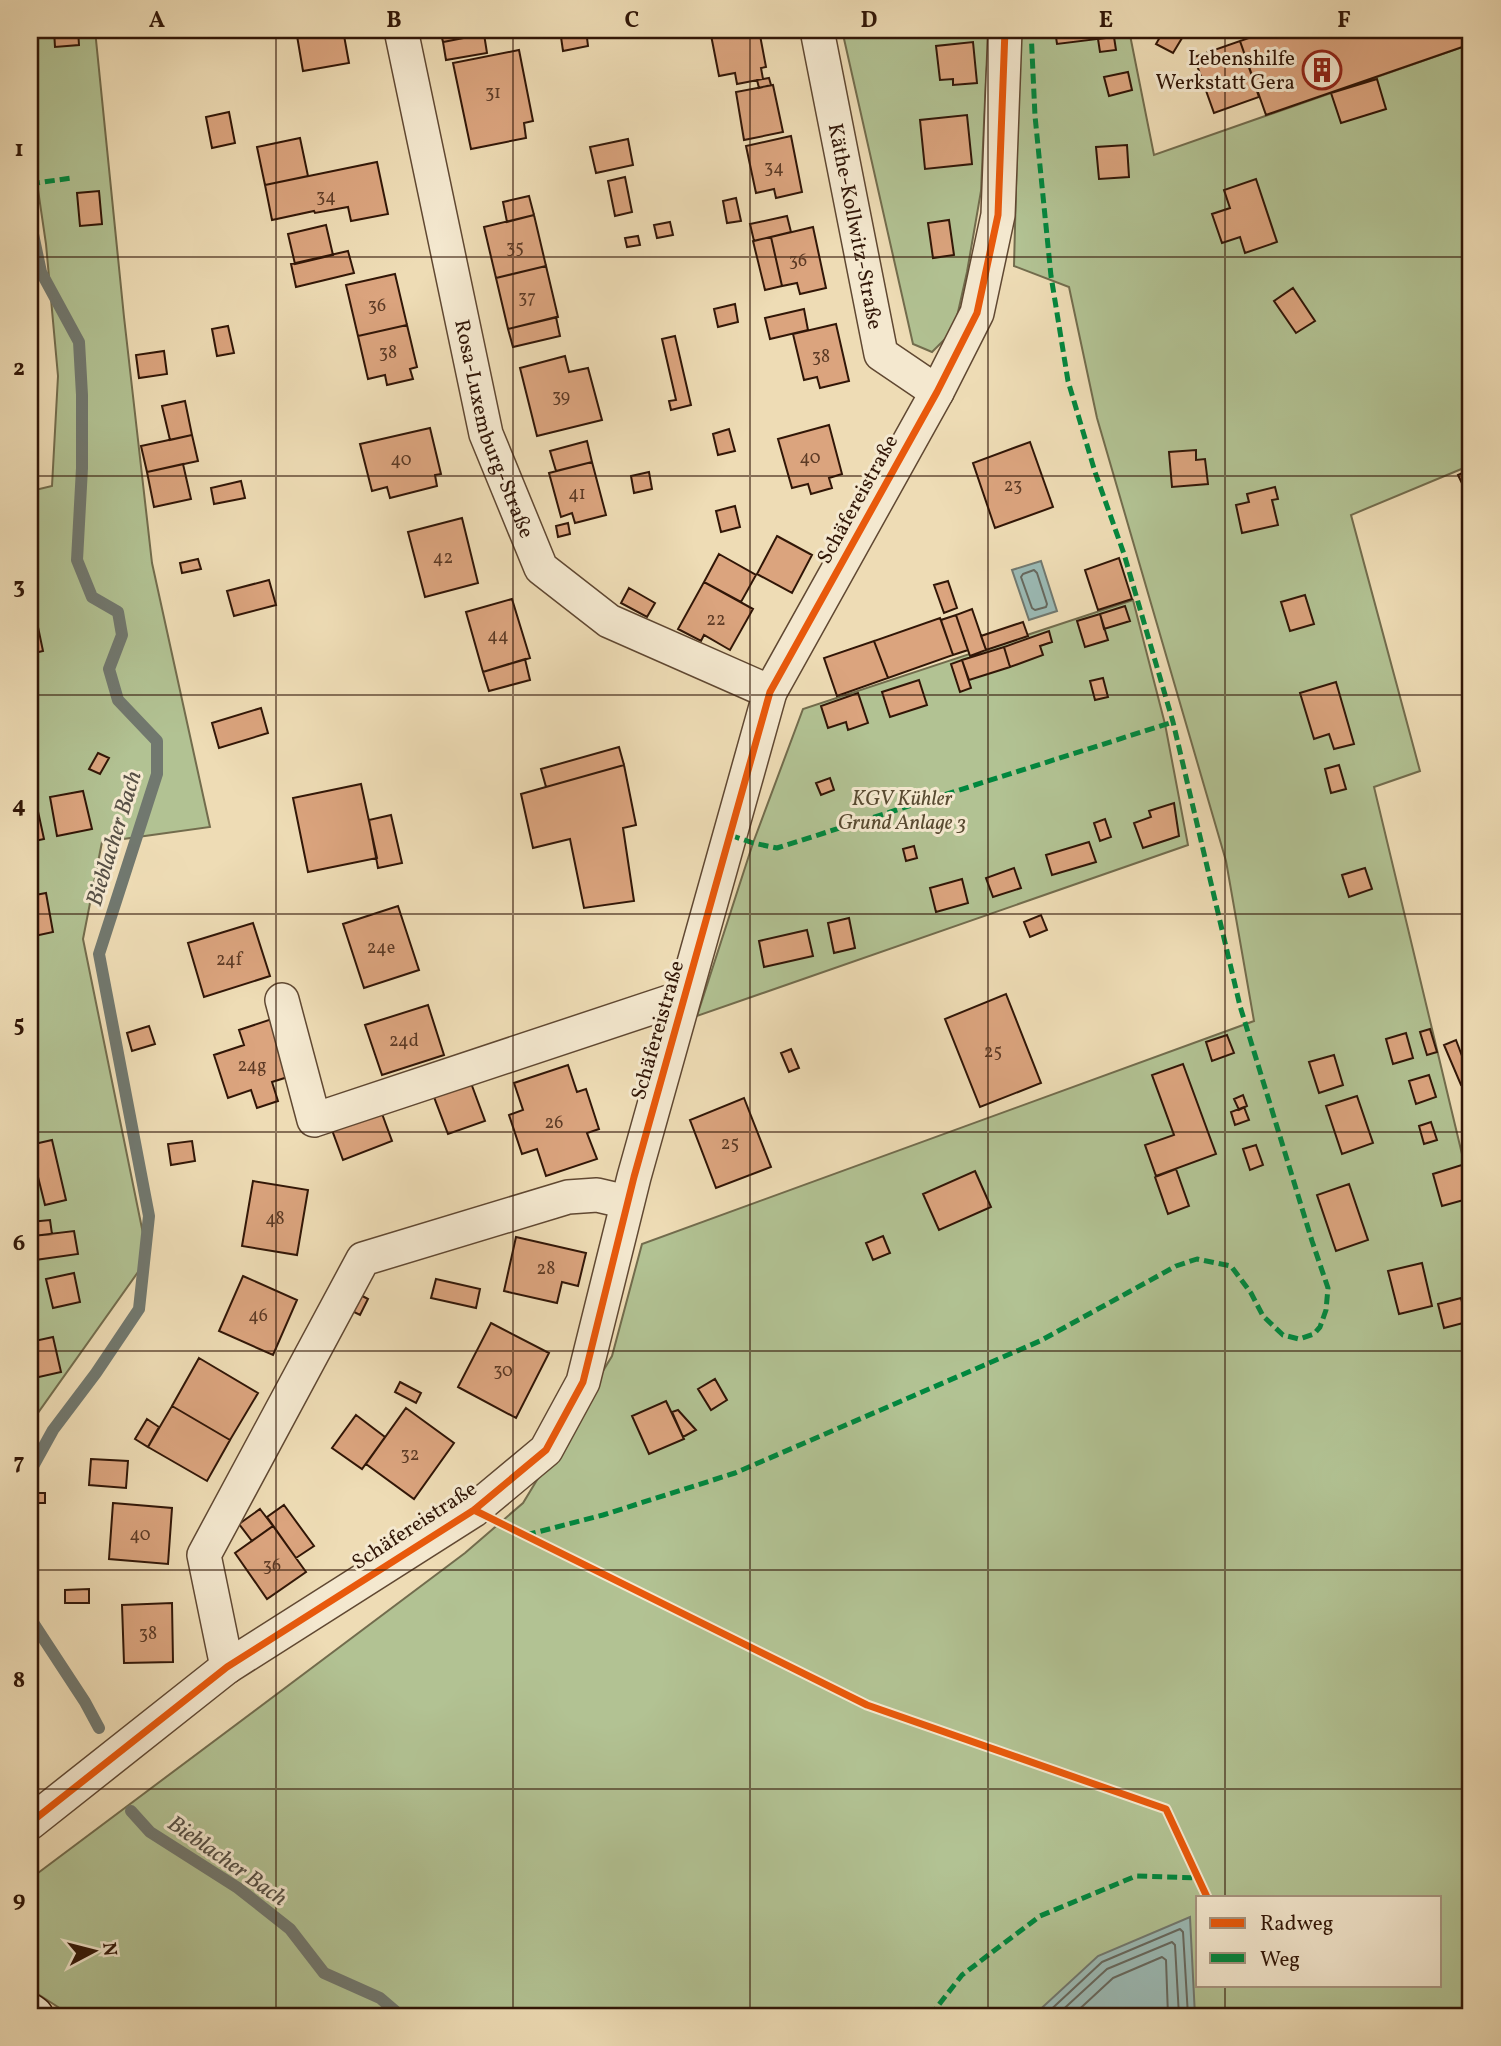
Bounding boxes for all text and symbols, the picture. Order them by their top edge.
text: A [149,5,165,37]
text: B [386,5,402,37]
text: C [625,5,639,37]
text: D [861,5,878,37]
text: E [1099,5,1113,37]
text: F [1337,5,1351,37]
place label: Lebenshilfe Werkstatt Gera [1156,45,1295,98]
building icon: Lebenshilfe Werkstatt Gera [1301,49,1343,91]
house number: 31 [485,81,501,106]
street label: Käthe-Kollwitz-Straße [820,121,889,332]
text: 1 [14,134,24,166]
house number: 34 [764,156,784,181]
house number: 34 [316,185,336,210]
house number: 35 [506,236,524,261]
house number: 36 [789,249,807,274]
house number: 37 [518,286,536,311]
house number: 36 [368,294,386,319]
street label: Rosa-Luxemburg-Straße [446,317,540,543]
house number: 38 [379,341,397,366]
house number: 38 [812,345,830,370]
text: 2 [13,353,25,385]
house number: 39 [552,385,570,410]
street label: Schäfereistraße [811,430,906,570]
house number: 40 [799,446,821,471]
house number: 40 [390,448,412,473]
house number: 23 [1004,474,1022,499]
house number: 41 [568,482,586,507]
house number: 42 [433,546,453,571]
text: 3 [13,571,25,603]
house number: 22 [706,608,726,633]
house number: 44 [487,624,509,649]
water label: Bieblacher Bach [79,767,151,910]
park label: KGV Kühler Grund Anlage 3 [838,785,966,838]
text: 4 [12,790,26,822]
house number: 24e [367,936,395,961]
house number: 24f [216,948,244,973]
street label: Schäfereistraße [625,957,692,1104]
text: 5 [13,1009,25,1041]
house number: 24d [389,1029,419,1054]
house number: 25 [984,1040,1002,1065]
house number: 24g [237,1054,267,1079]
house number: 26 [545,1111,563,1136]
house number: 25 [721,1132,739,1157]
house number: 48 [265,1207,285,1232]
text: 6 [13,1228,25,1260]
house number: 28 [537,1257,555,1282]
house number: 46 [248,1304,268,1329]
house number: 30 [493,1359,513,1384]
house number: 32 [401,1443,419,1468]
text: 7 [14,1447,25,1479]
street label: Schäfereistraße [347,1475,483,1578]
house number: 40 [129,1523,151,1548]
house number: 36 [263,1554,281,1579]
house number: 38 [139,1622,157,1647]
text: 8 [13,1665,25,1697]
water label: Bieblacher Bach [160,1808,293,1915]
text: 9 [13,1884,25,1916]
legend [1196,1896,1442,1986]
text: Radweg [1260,1910,1333,1939]
north arrow [60,1916,130,1986]
text: N [95,1941,123,1958]
text: Weg [1260,1946,1300,1975]

